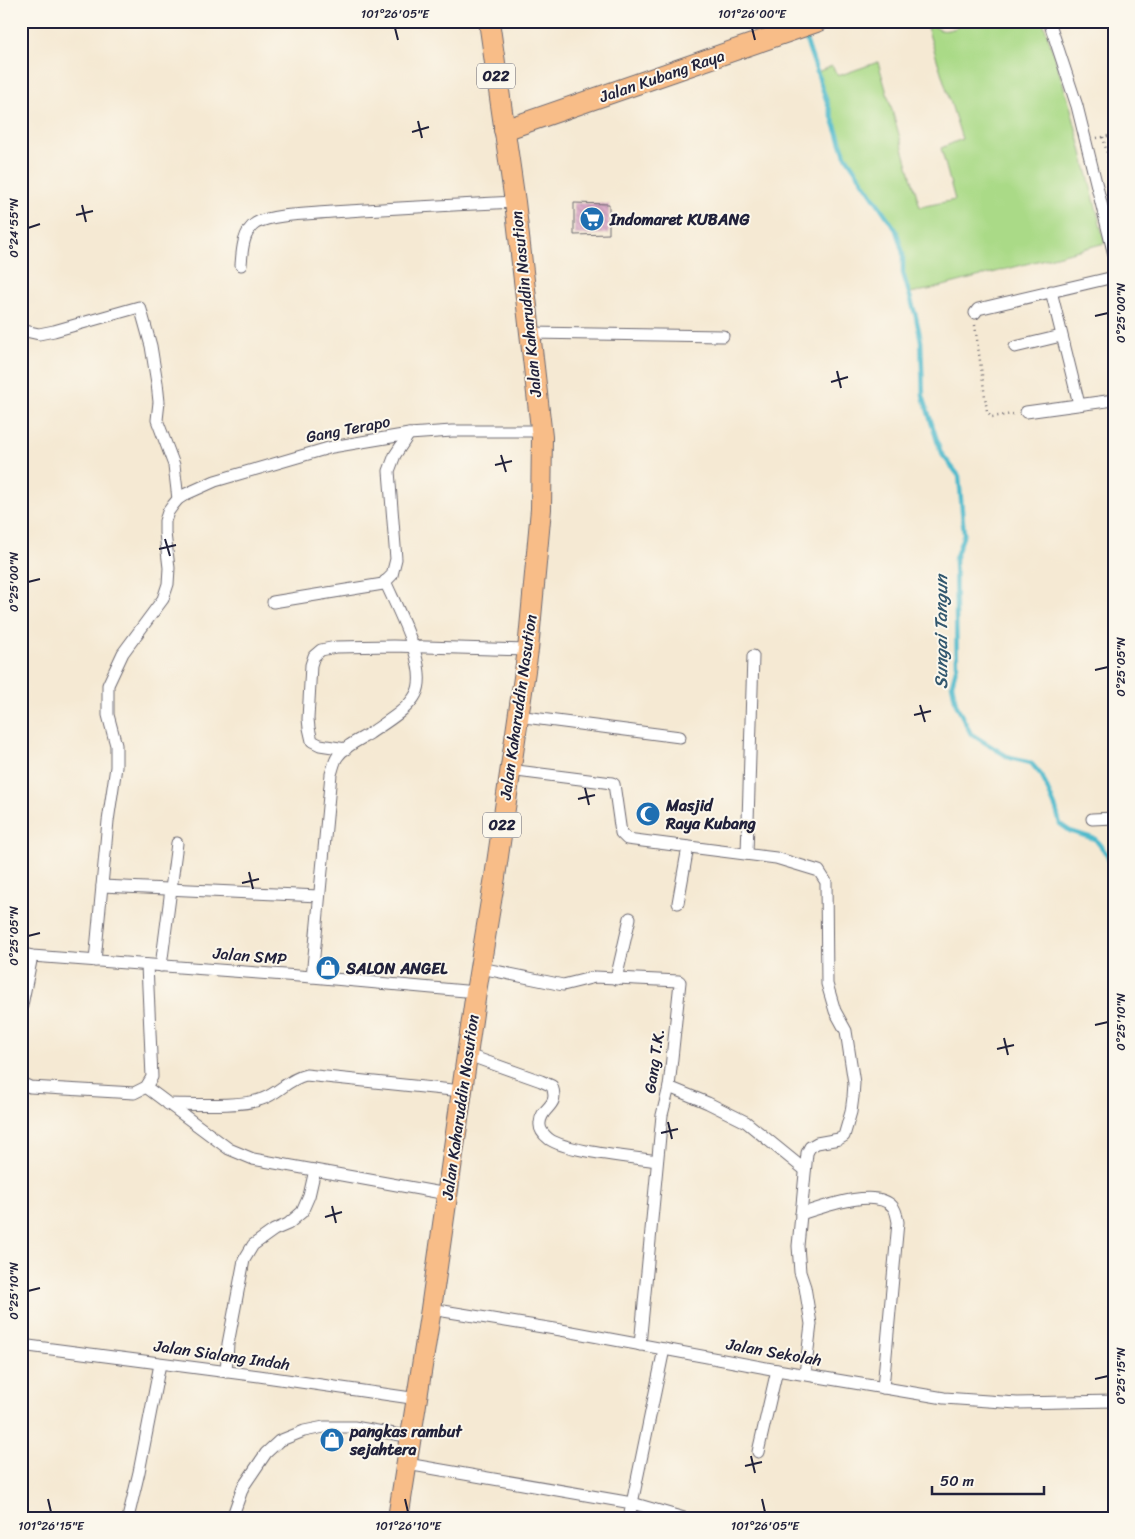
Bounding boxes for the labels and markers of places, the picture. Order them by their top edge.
place label: Indomaret KUBANG [609,205,750,234]
supermarket icon: Indomaret KUBANG [579,206,605,232]
place label: Masjid Raya Kubang [665,791,757,838]
mosque icon: Masjid Raya Kubang [635,801,661,827]
place label: SALON ANGEL [345,954,448,983]
shop icon: SALON ANGEL [315,955,341,981]
place label: pangkas rambut sejahtera [349,1417,463,1464]
shop icon: pangkas rambut sejahtera [319,1427,345,1453]

